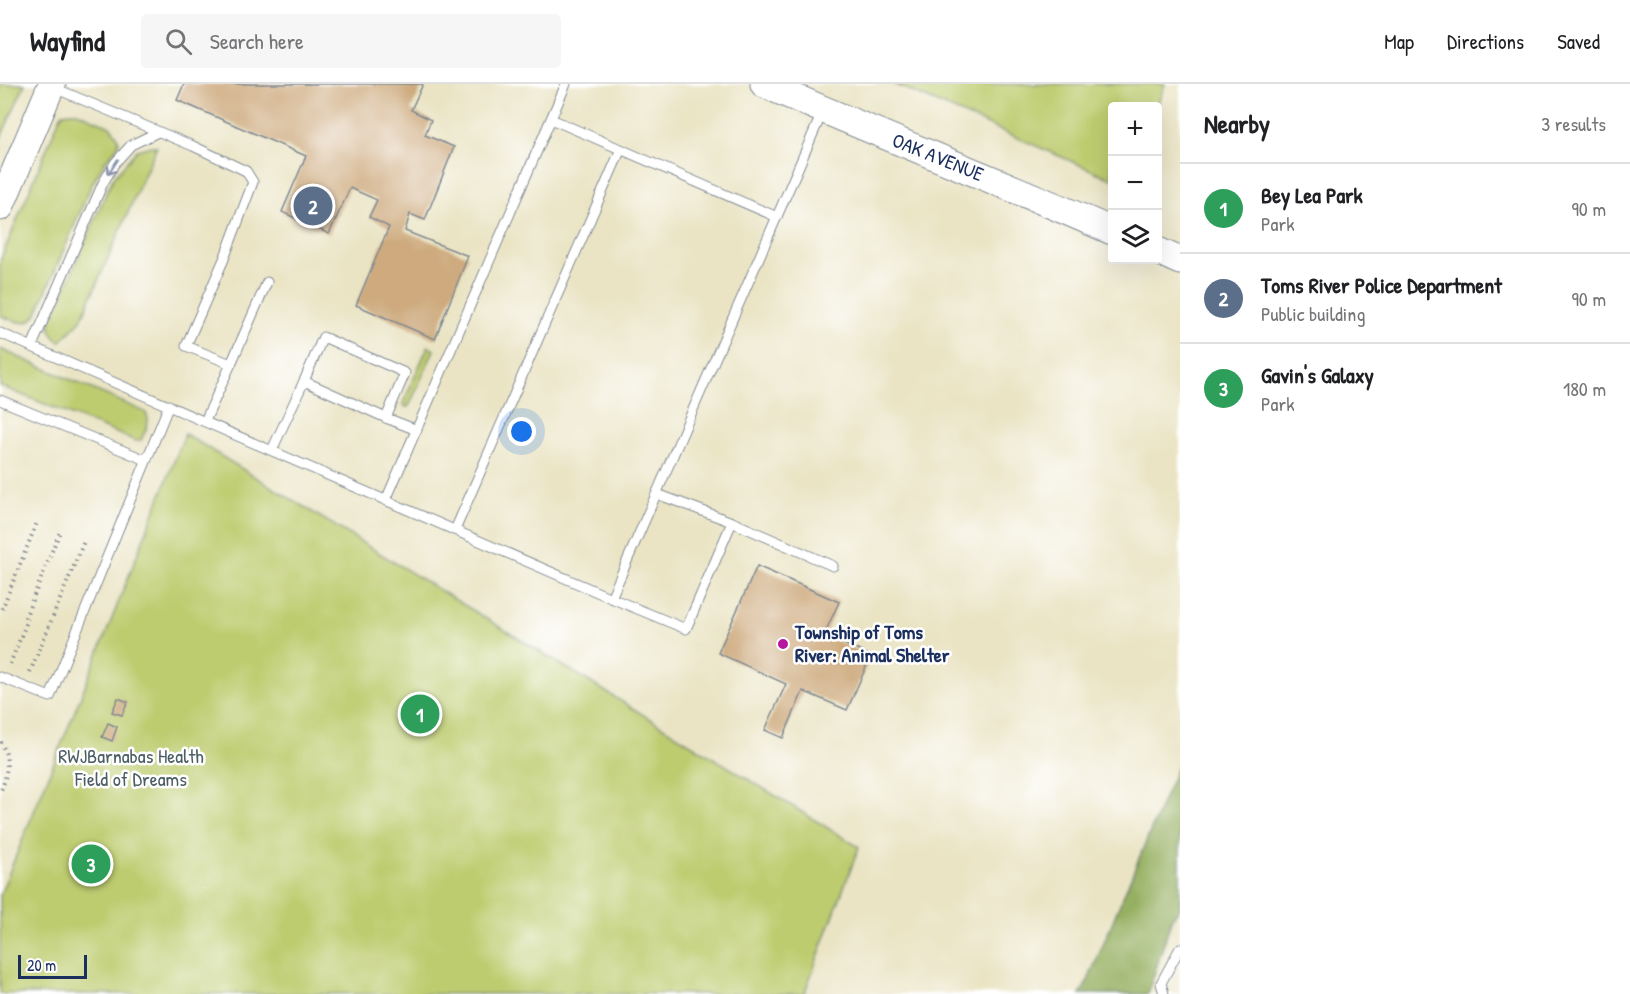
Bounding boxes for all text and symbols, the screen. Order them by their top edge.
search box [141,14,561,68]
text: Wayfind [30,22,105,60]
icon: search [162,25,195,58]
text: Search here [210,26,304,56]
text: Map [1384,27,1414,56]
text: Directions [1447,27,1524,56]
text: Saved [1557,27,1600,56]
map controls [1108,102,1162,264]
button: + [1108,102,1162,156]
text: Nearby [1204,106,1270,141]
text: 3 results [1541,110,1606,137]
street label: OAK AVENUE [889,126,988,187]
button: − [1108,156,1162,210]
one-way arrow [107,158,119,175]
text: Bey Lea Park [1261,180,1363,210]
pin: 2 [294,184,332,228]
text: 1 [1220,195,1227,222]
text: 90 m [1572,195,1606,222]
button: layers [1108,210,1162,264]
text: Park [1261,210,1294,237]
text: Toms River Police Department [1261,270,1502,300]
text: 2 [1219,285,1228,312]
text: 90 m [1572,285,1606,312]
text: Public building [1261,300,1365,327]
text: Gavin's Galaxy [1261,360,1374,390]
text: 3 [1219,375,1228,402]
text: 180 m [1563,375,1606,402]
text: Park [1261,390,1294,417]
your location [507,417,536,446]
place label: Township of Toms River: Animal Shelter [794,618,950,668]
marker: Township of Toms River: Animal Shelter [776,637,790,651]
pin: 1 [400,692,440,736]
park label: RWJBarnabas Health Field of Dreams [58,742,204,792]
pin: 3 [72,842,110,886]
scale bar [18,952,87,980]
text: 20 m [27,954,56,976]

